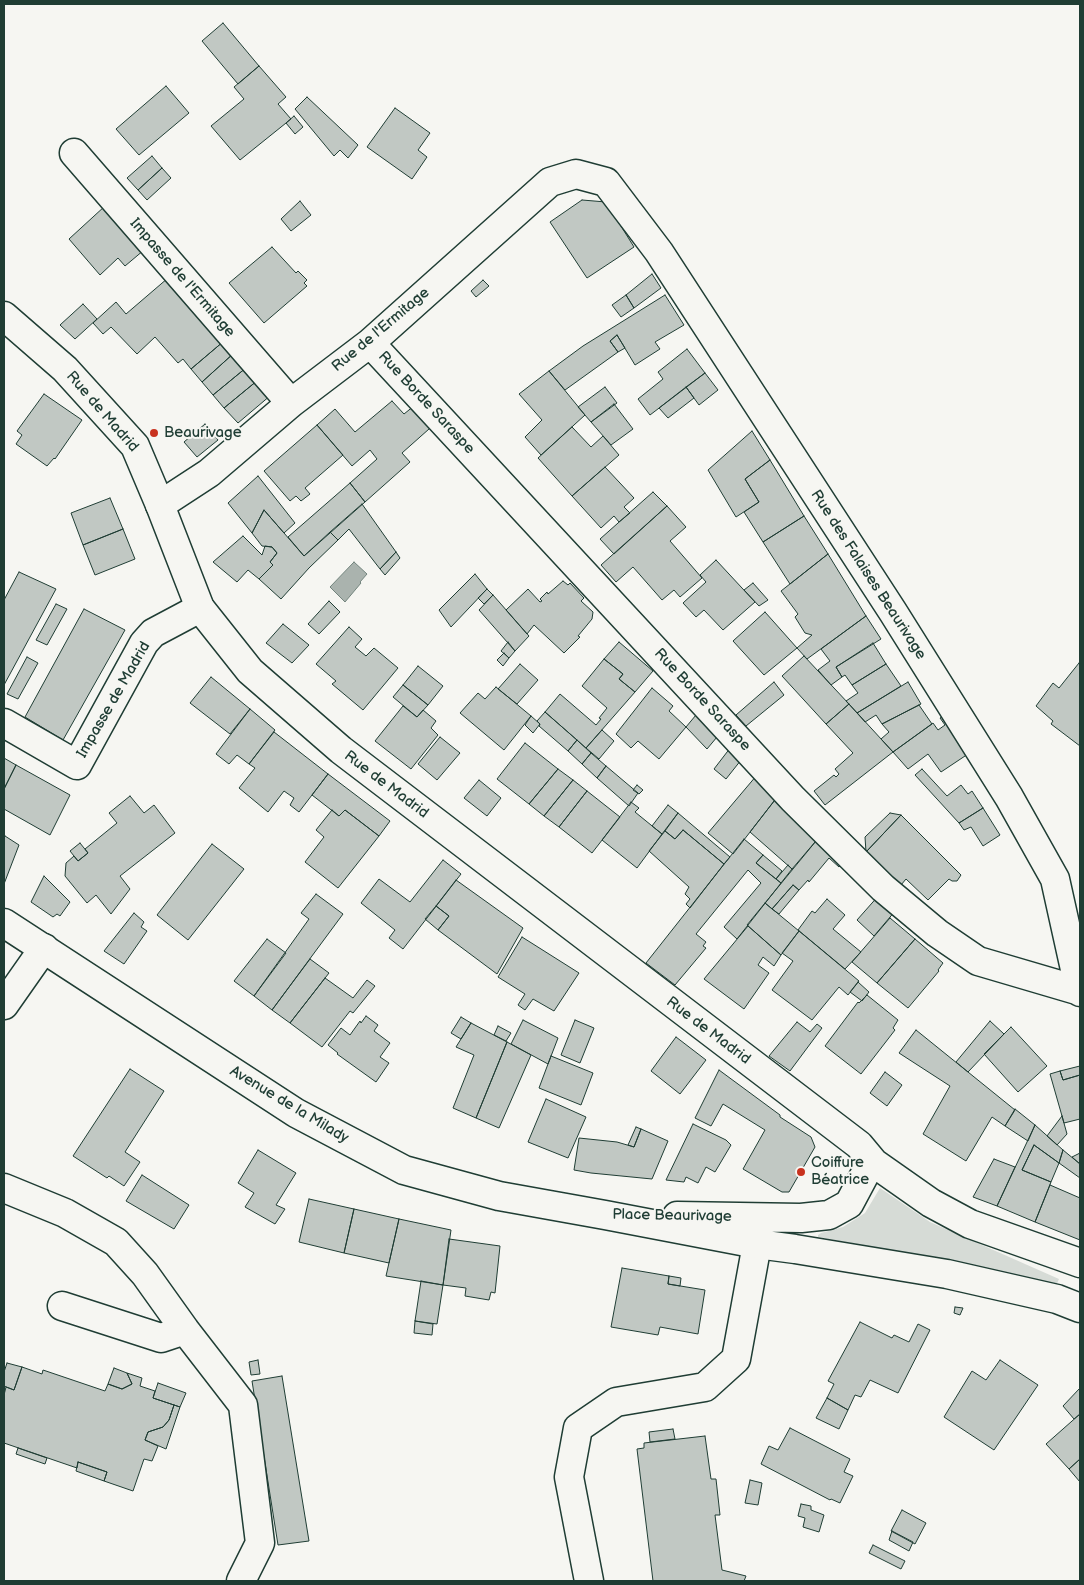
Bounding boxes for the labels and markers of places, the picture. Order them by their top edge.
place label: Beaurivage [164,424,242,442]
marker: Beaurivage [148,427,160,439]
place label: Coiffure Béatrice [811,1154,869,1189]
marker: Coiffure Béatrice [795,1166,807,1178]

